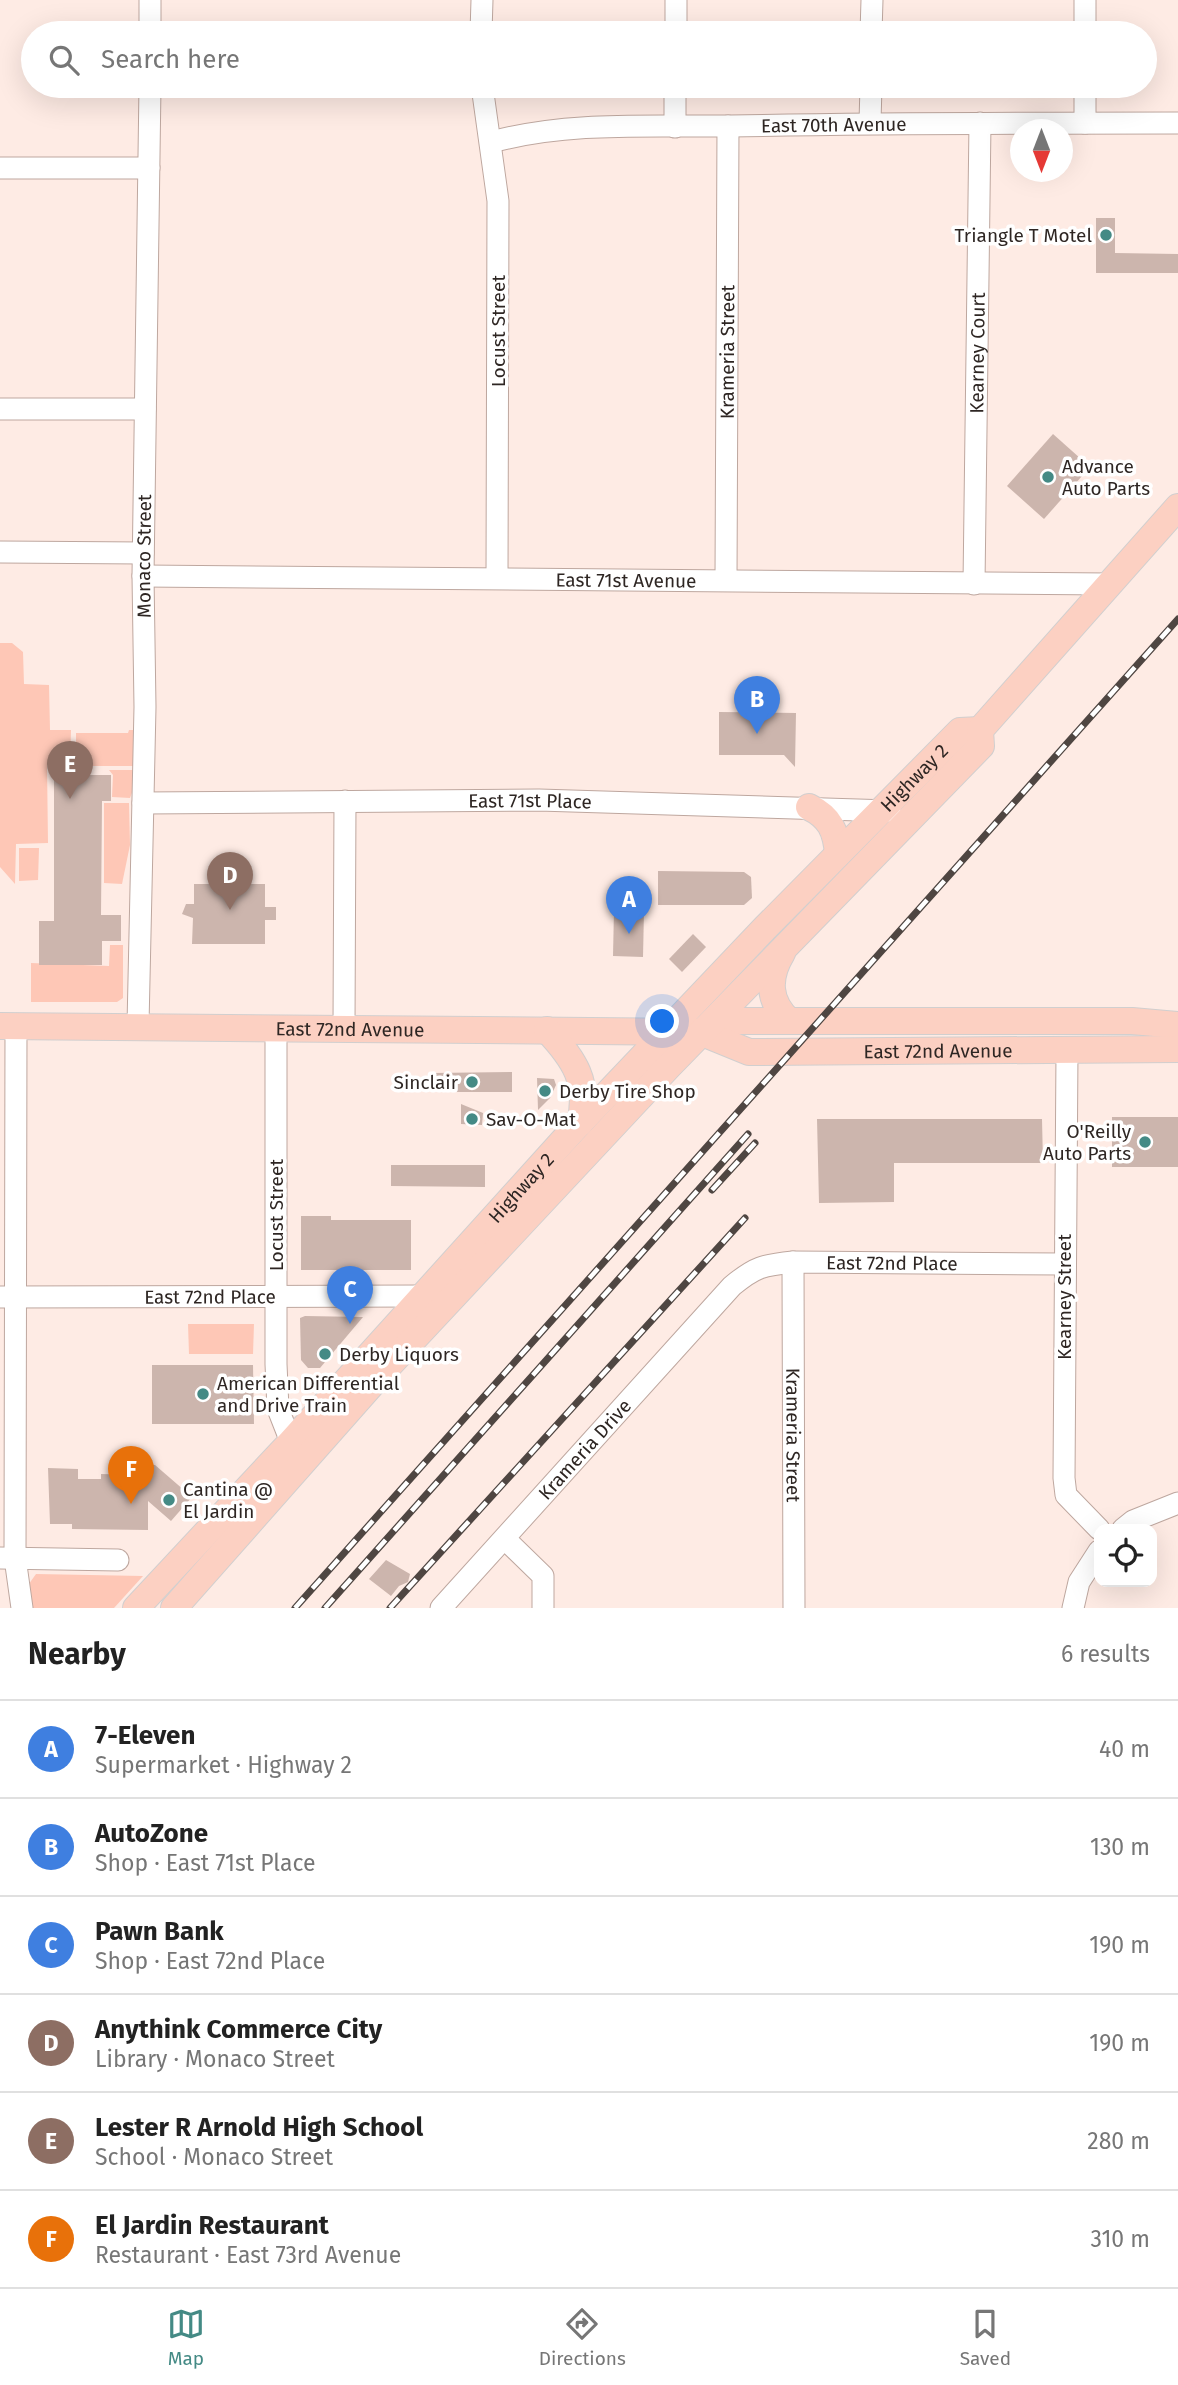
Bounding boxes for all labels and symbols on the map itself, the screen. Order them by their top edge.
street label: East 70th Avenue [761,112,907,137]
north arrow [1010,119,1073,182]
place label: Triangle T Motel [955,224,1092,247]
marker: Triangle T Motel [1098,227,1114,243]
street label: Locust Street [487,275,510,387]
street label: Krameria Street [715,285,739,419]
street label: Kearney Court [965,292,989,414]
place label: Advance Auto Parts [1062,455,1150,500]
marker: Advance Auto Parts [1040,469,1056,485]
street label: Monaco Street [131,494,156,618]
street label: East 71st Avenue [555,568,697,592]
pin: B [734,676,780,734]
street label: Highway 2 [875,739,953,816]
pin: E [47,741,93,799]
street label: East 71st Place [468,788,592,813]
pin: D [207,852,253,910]
pin: A [606,876,652,934]
your location [645,1004,679,1038]
street label: East 72nd Avenue [275,1017,425,1041]
street label: East 72nd Avenue [863,1039,1013,1063]
place label: Sinclair [394,1071,459,1094]
marker: Sinclair [464,1074,480,1090]
place label: Derby Tire Shop [559,1080,696,1103]
marker: Derby Tire Shop [537,1083,553,1099]
place label: Sav-O-Mat [486,1108,576,1131]
marker: Sav-O-Mat [464,1111,480,1127]
place label: O'Reilly Auto Parts [1043,1120,1132,1165]
marker: O'Reilly Auto Parts [1137,1134,1153,1150]
street label: Highway 2 [483,1148,558,1227]
street label: Locust Street [265,1159,288,1271]
street label: Kearney Street [1053,1234,1076,1360]
street label: East 72nd Place [826,1251,958,1275]
pin: C [327,1266,373,1324]
street label: East 72nd Place [144,1285,276,1308]
place label: Derby Liquors [339,1343,459,1366]
marker: Derby Liquors [317,1346,333,1362]
street label: Krameria Street [782,1368,805,1502]
place label: American Differential and Drive Train [217,1372,400,1417]
marker: American Differential and Drive Train [195,1386,211,1402]
street label: Krameria Drive [533,1394,636,1504]
pin: F [108,1446,154,1504]
place label: Cantina @ El Jardin [183,1478,273,1523]
marker: Cantina @ El Jardin [161,1492,177,1508]

